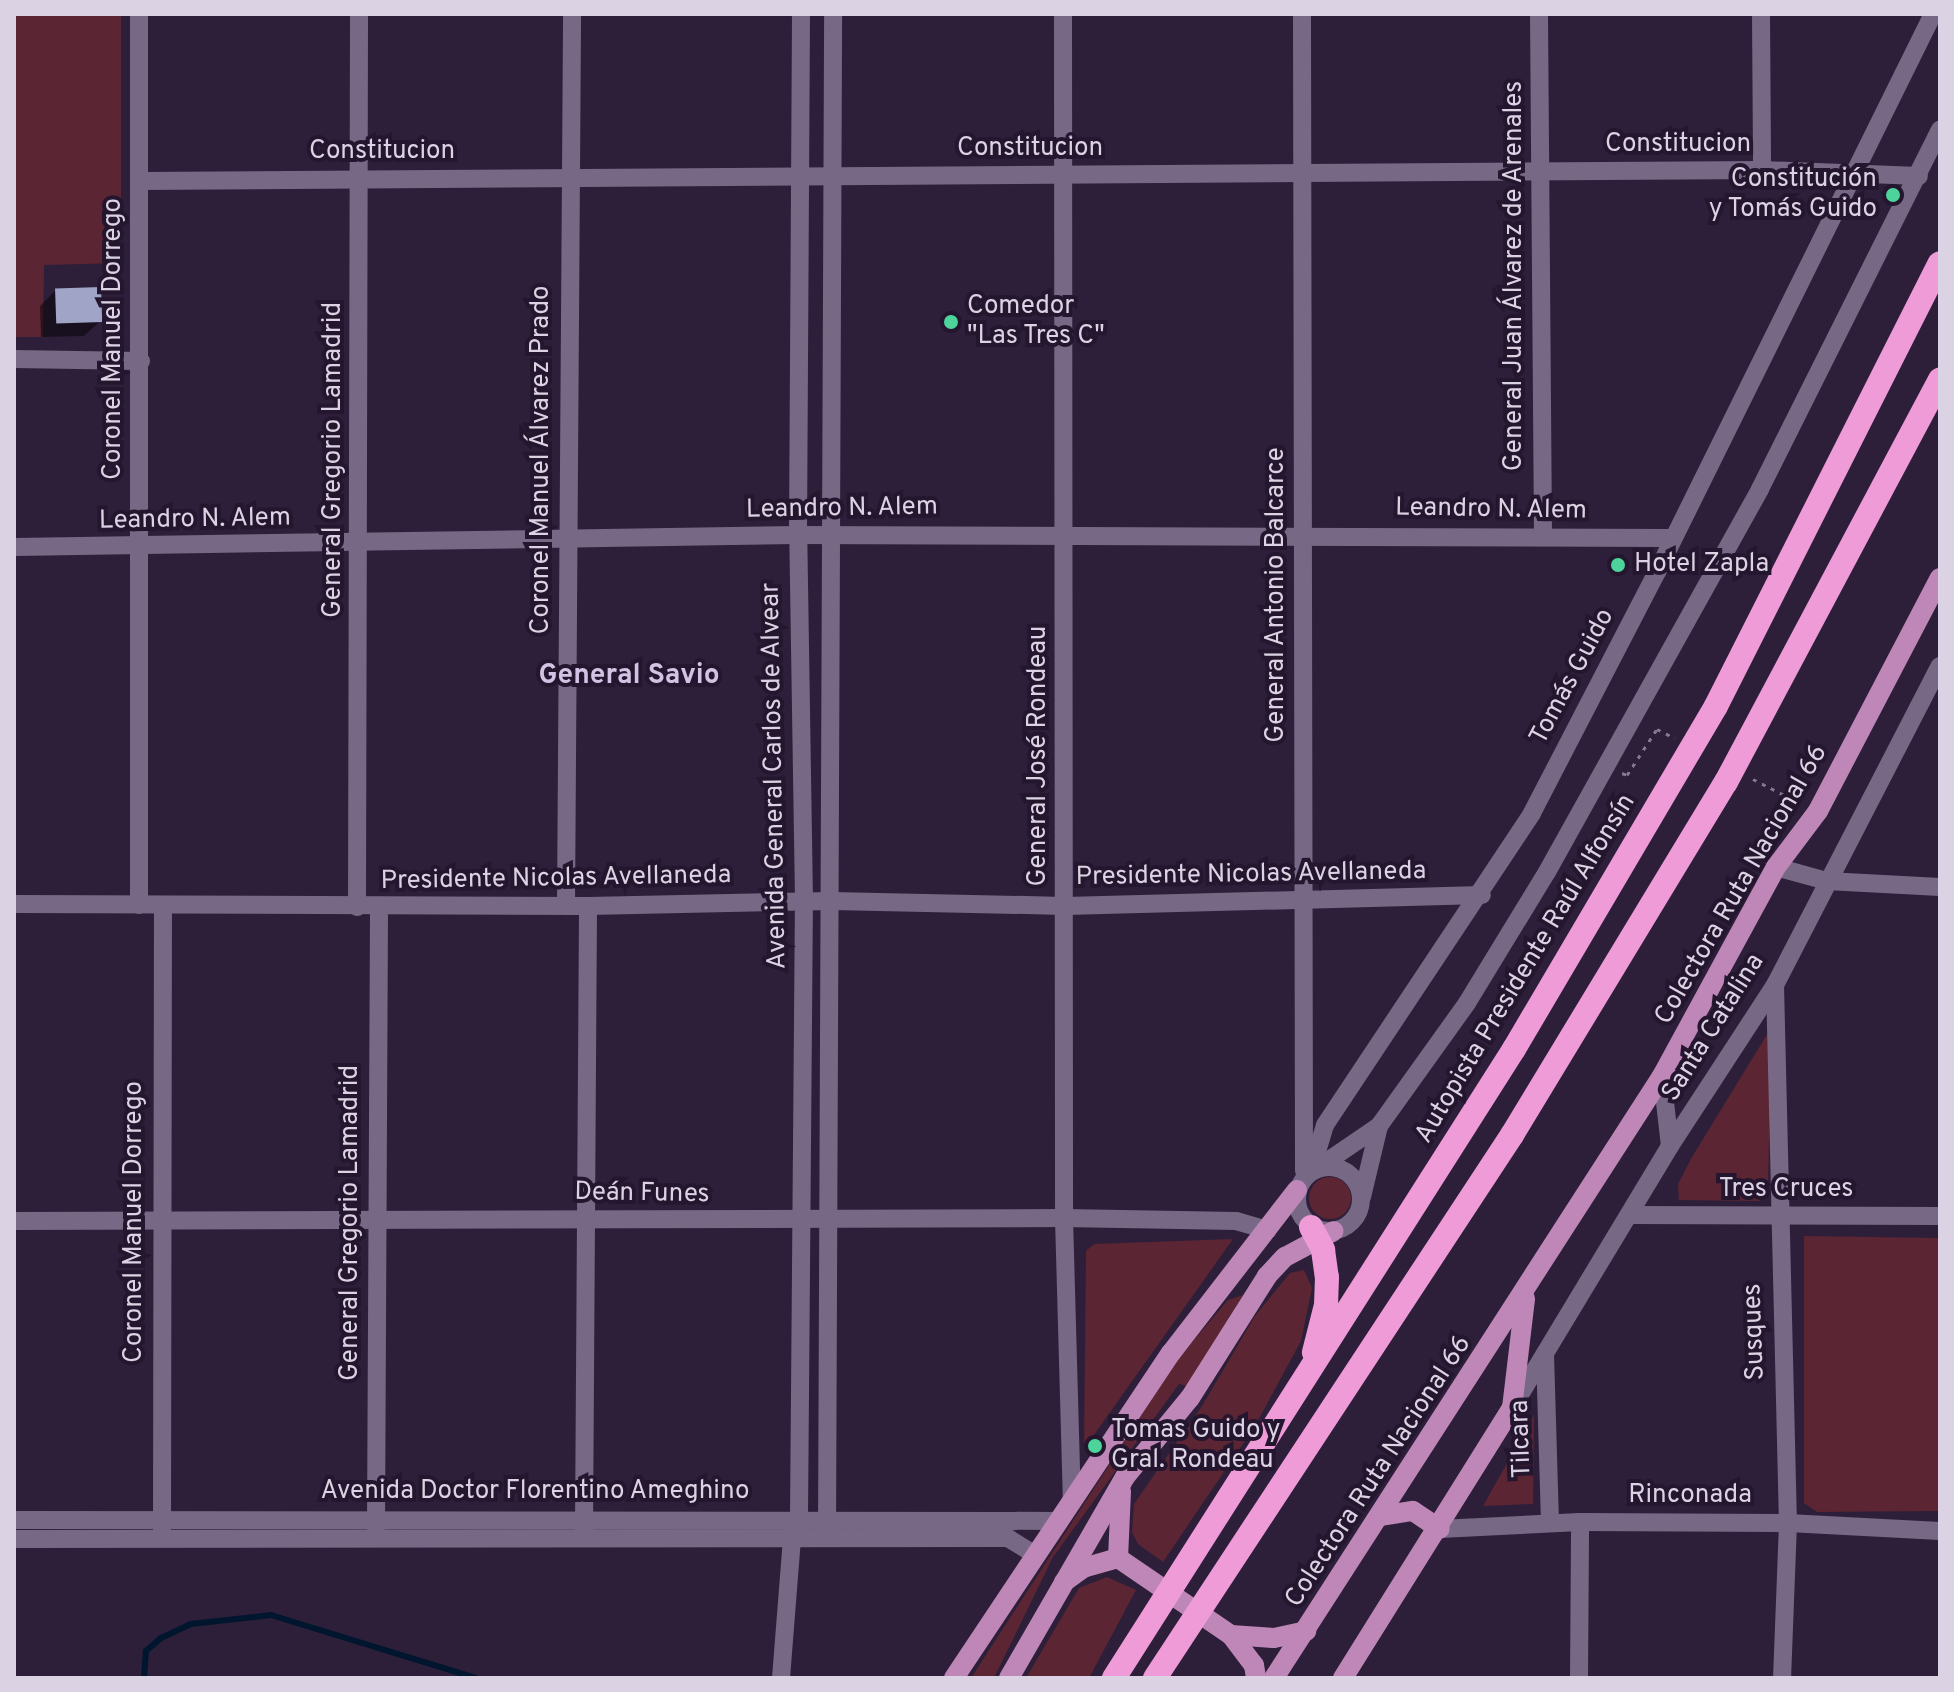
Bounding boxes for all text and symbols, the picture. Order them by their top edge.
street label: General Juan Álvarez de Arenales [1499,80,1531,472]
street label: Constitucion [1605,129,1751,161]
street label: Constitucion [957,133,1103,165]
street label: Constitucion [309,136,455,168]
place label: Constitución y Tomás Guido [1708,164,1877,226]
marker: Constitución y Tomás Guido [1884,186,1902,204]
street label: Coronel Manuel Dorrego [98,198,130,480]
street label: Coronel Manuel Álvarez Prado [526,285,558,635]
place label: Comedor "Las Tres C" [967,291,1106,352]
street label: General Gregorio Lamadrid [318,302,350,618]
marker: Comedor "Las Tres C" [942,313,960,331]
street label: General Antonio Balcarce [1261,447,1293,743]
street label: Leandro N. Alem [745,492,939,526]
street label: Leandro N. Alem [1394,493,1588,527]
street label: Leandro N. Alem [98,503,292,537]
place label: Hotel Zapla [1634,549,1769,581]
marker: Hotel Zapla [1609,556,1627,574]
street label: Avenida General Carlos de Alvear [756,582,794,970]
street label: Tomás Guido [1524,604,1622,750]
street label: General José Rondeau [1023,626,1055,886]
district label: General Savio [538,659,720,693]
street label: Colectora Ruta Nacional 66 [1649,740,1835,1030]
street label: Autopista Presidente Raúl Alfonsín [1409,788,1643,1150]
street label: Presidente Nicolas Avellaneda [1075,856,1427,894]
street label: Presidente Nicolas Avellaneda [380,860,732,898]
street label: Santa Catalina [1656,948,1772,1108]
street label: General Gregorio Lamadrid [335,1065,367,1381]
street label: Coronel Manuel Dorrego [119,1081,151,1363]
street label: Tres Cruces [1719,1174,1853,1206]
street label: Deán Funes [574,1177,710,1211]
street label: Susques [1738,1283,1772,1381]
street label: Colectora Ruta Nacional 66 [1279,1330,1479,1614]
street label: Tilcara [1505,1399,1539,1479]
place label: Tomas Guido y Gral. Rondeau [1111,1415,1280,1476]
marker: Tomas Guido y Gral. Rondeau [1086,1437,1104,1455]
street label: Avenida Doctor Florentino Ameghino [320,1476,750,1508]
street label: Rinconada [1628,1480,1752,1512]

